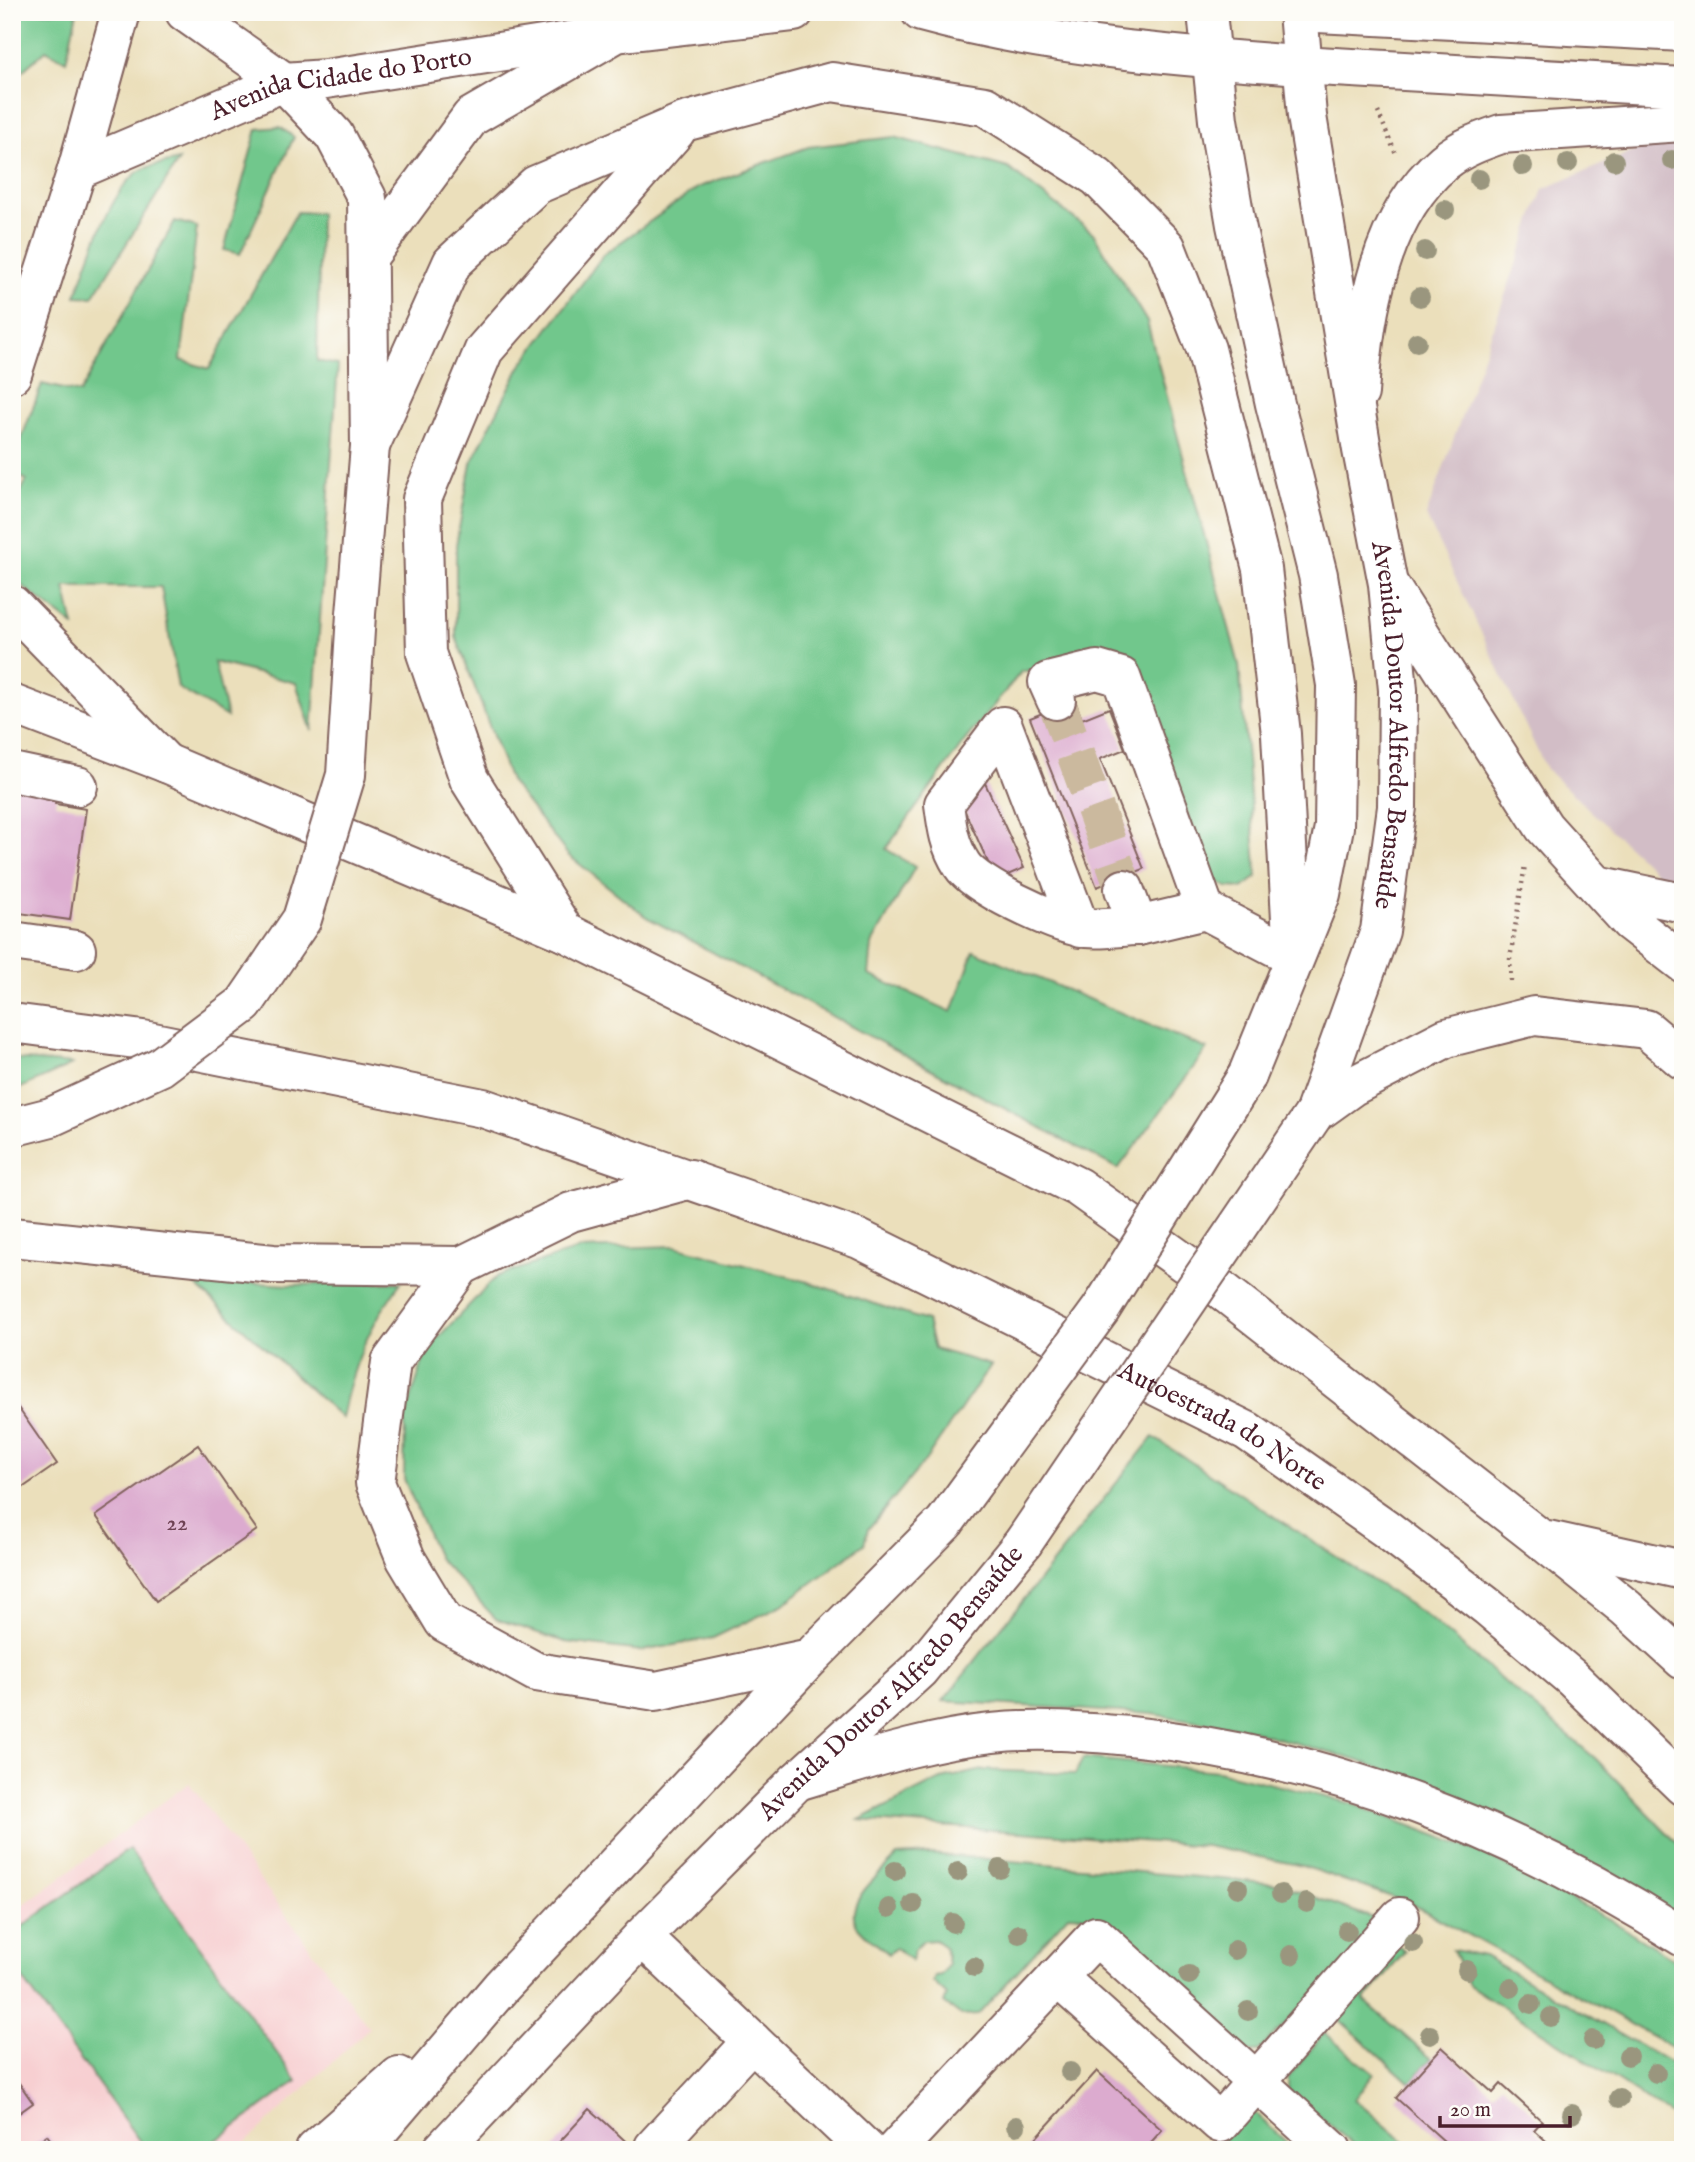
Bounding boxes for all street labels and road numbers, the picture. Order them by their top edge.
street label: Avenida Cidade do Porto [204,40,474,129]
street label: Avenida Doutor Alfredo Bensaúde [1363,537,1415,912]
street label: Autoestrada do Norte [1112,1353,1333,1498]
street label: Avenida Doutor Alfredo Bensaúde [750,1539,1031,1828]

